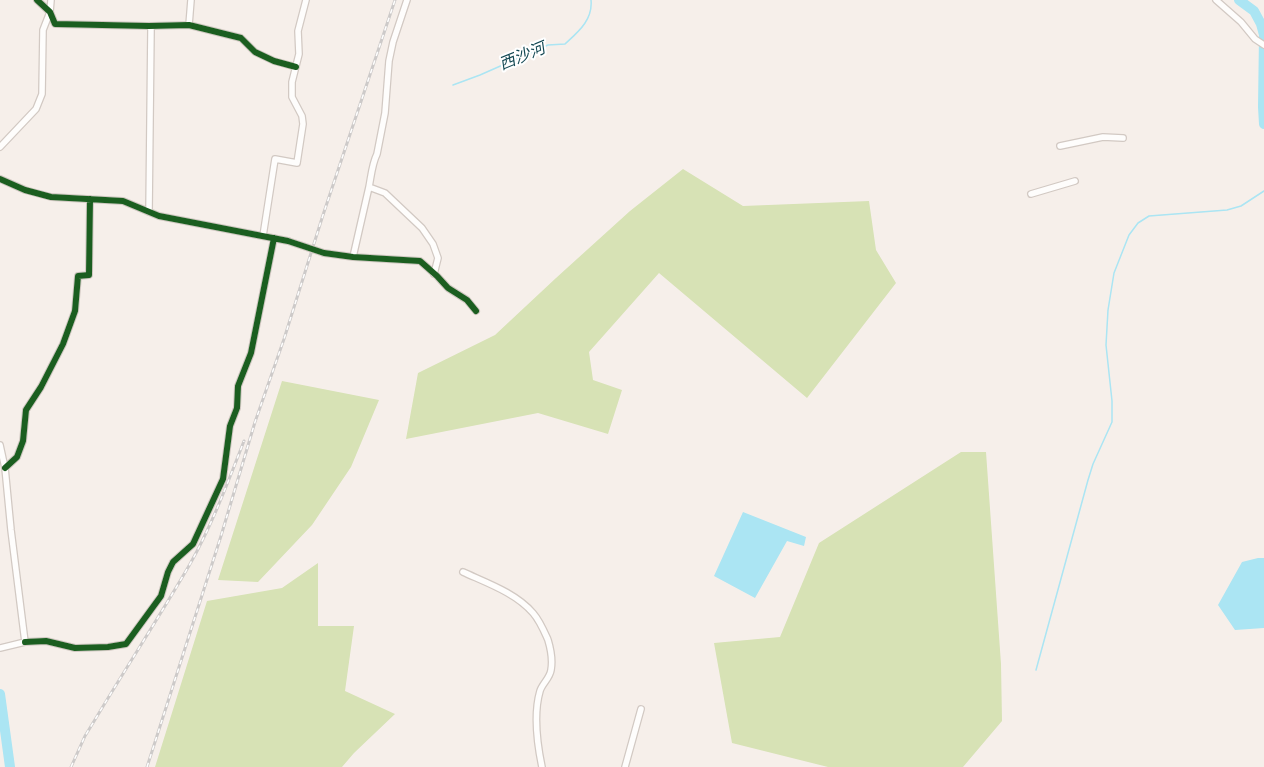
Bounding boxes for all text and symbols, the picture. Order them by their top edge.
water label: 西沙河 [496,38,548,74]

